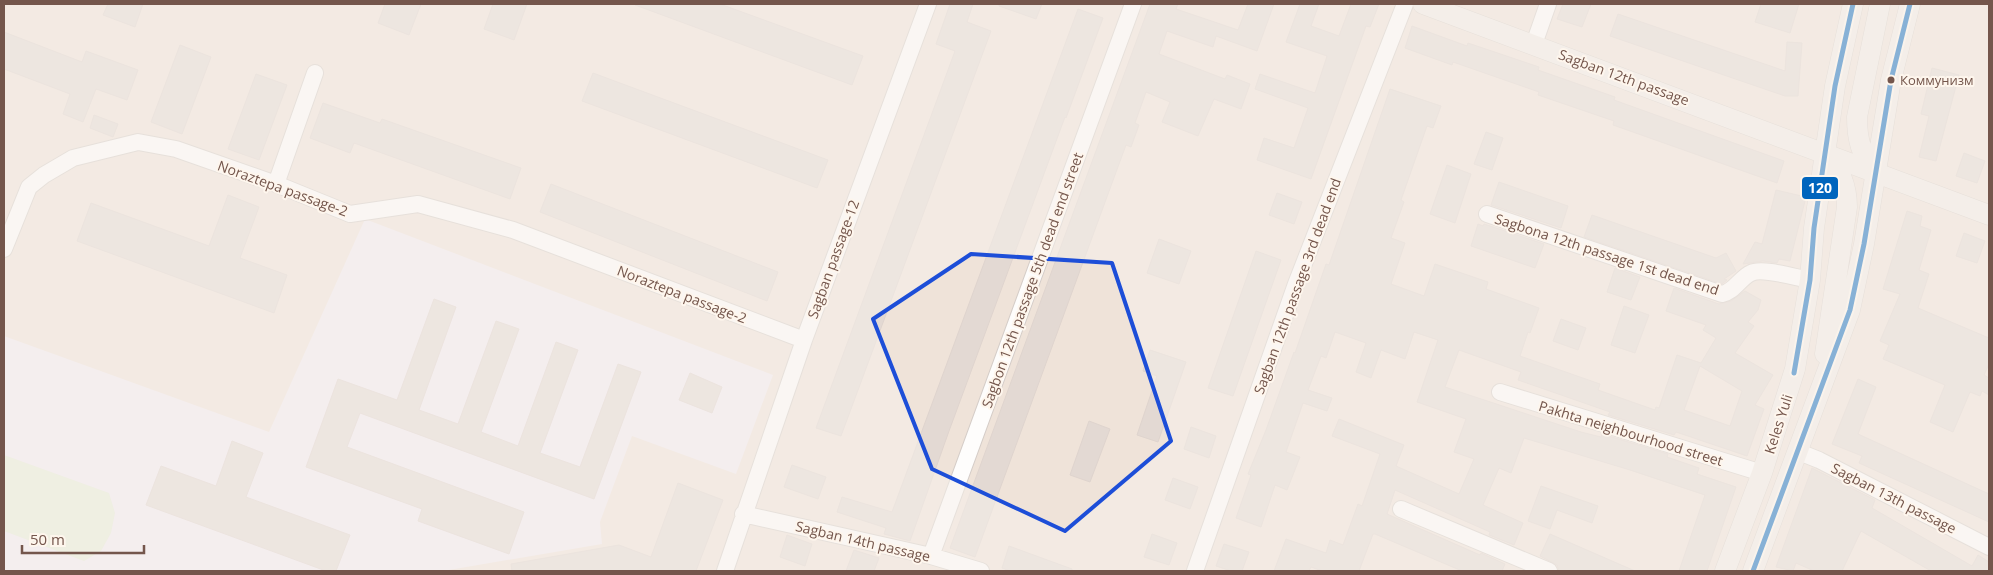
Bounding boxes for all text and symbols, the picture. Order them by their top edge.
street label: Sagban 12th passage [1556,45,1692,110]
place label: Коммунизм [1900,71,1974,89]
marker: Коммунизм [1886,75,1896,85]
street label: Sagbon 12th passage 5th dead end street [977,150,1087,410]
street label: Noraztepa passage-2 [215,156,351,220]
street label: Sagban 12th passage 3rd dead end [1249,175,1345,397]
line badge: 120 [1801,176,1839,200]
text: 120 [1808,178,1832,197]
street label: Sagban passage-12 [803,197,863,321]
street label: Sagbona 12th passage 1st dead end [1493,209,1721,299]
street label: Noraztepa passage-2 [614,261,750,327]
street label: Keles Yuli [1759,392,1797,456]
street label: Pakhta neighbourhood street [1537,396,1725,470]
street label: Sagban 13th passage [1828,458,1960,538]
street label: Sagban 14th passage [794,516,932,566]
scale bar [22,522,145,554]
text: 50 m [30,529,65,549]

